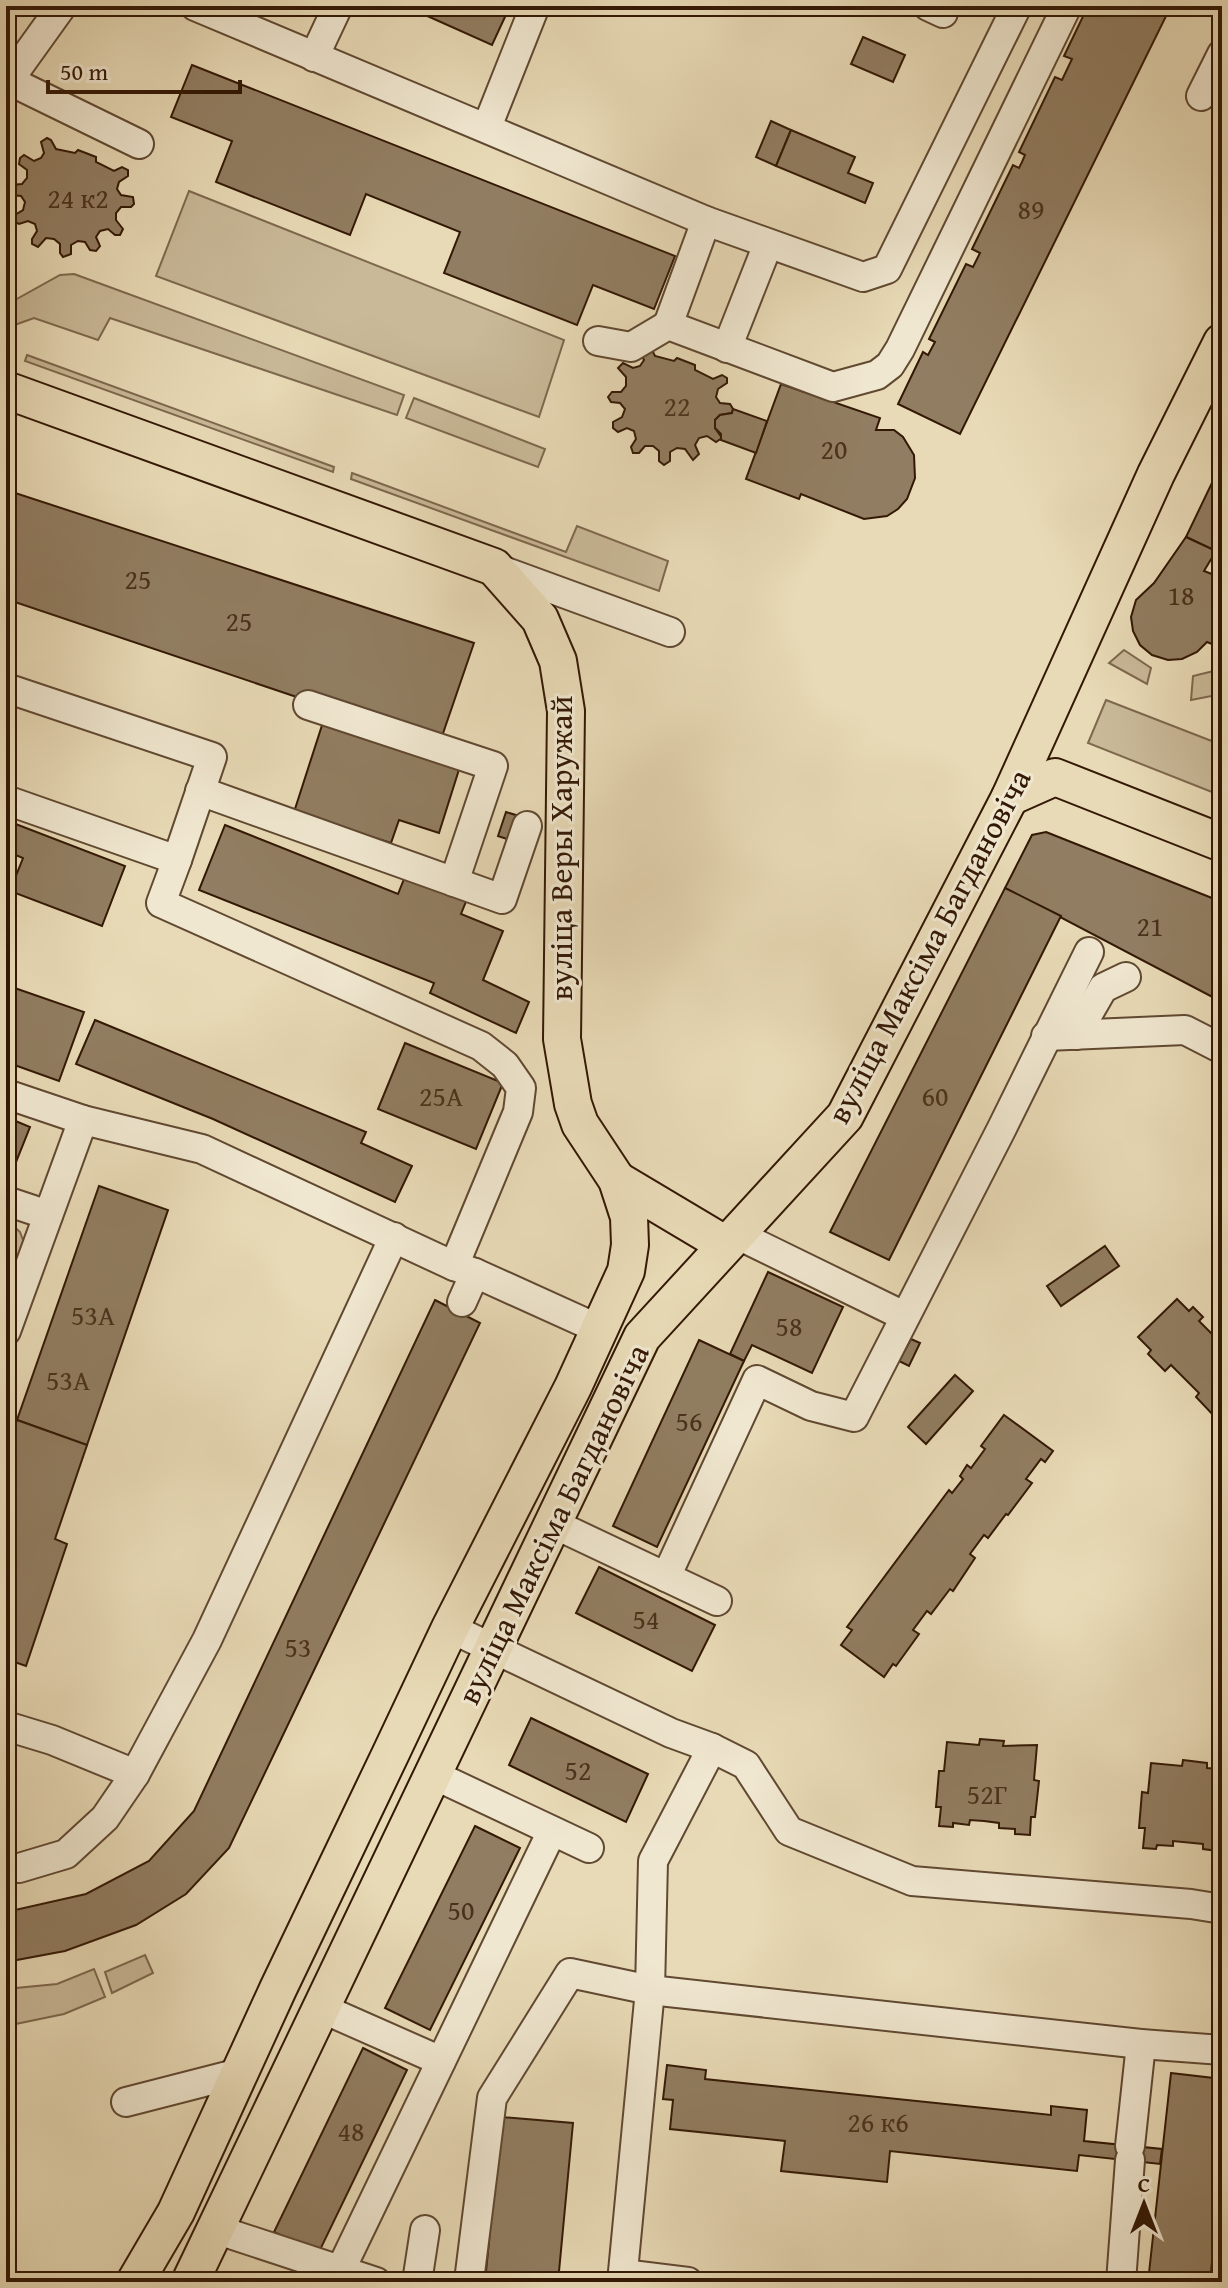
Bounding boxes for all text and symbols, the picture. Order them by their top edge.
scale bar [48,44,240,94]
text: 50 m [60,54,108,89]
house number: 24 к2 [47,177,109,218]
house number: 89 [1018,188,1044,229]
house number: 22 [664,385,690,426]
house number: 20 [821,428,847,469]
house number: 25 [125,558,151,599]
house number: 18 [1168,574,1194,615]
house number: 25 [226,600,252,641]
street label: вуліца Веры Харужай [537,695,584,1001]
street label: вуліца Максіма Багдановіча [815,759,1043,1132]
house number: 21 [1137,905,1163,946]
house number: 25A [419,1075,463,1116]
house number: 60 [922,1075,948,1116]
house number: 53А [71,1294,115,1335]
house number: 58 [776,1305,802,1346]
street label: вуліца Максіма Багдановіча [445,1335,661,1712]
house number: 53А [46,1359,90,1400]
house number: 56 [676,1400,702,1441]
house number: 54 [633,1598,659,1639]
house number: 53 [285,1626,311,1667]
house number: 52 [565,1749,591,1790]
house number: 52Г [967,1773,1007,1814]
house number: 50 [448,1889,474,1930]
house number: 26 к6 [847,2101,909,2142]
house number: 48 [338,2110,364,2151]
north arrow [1104,2164,1184,2244]
text: С [1138,2168,1150,2200]

